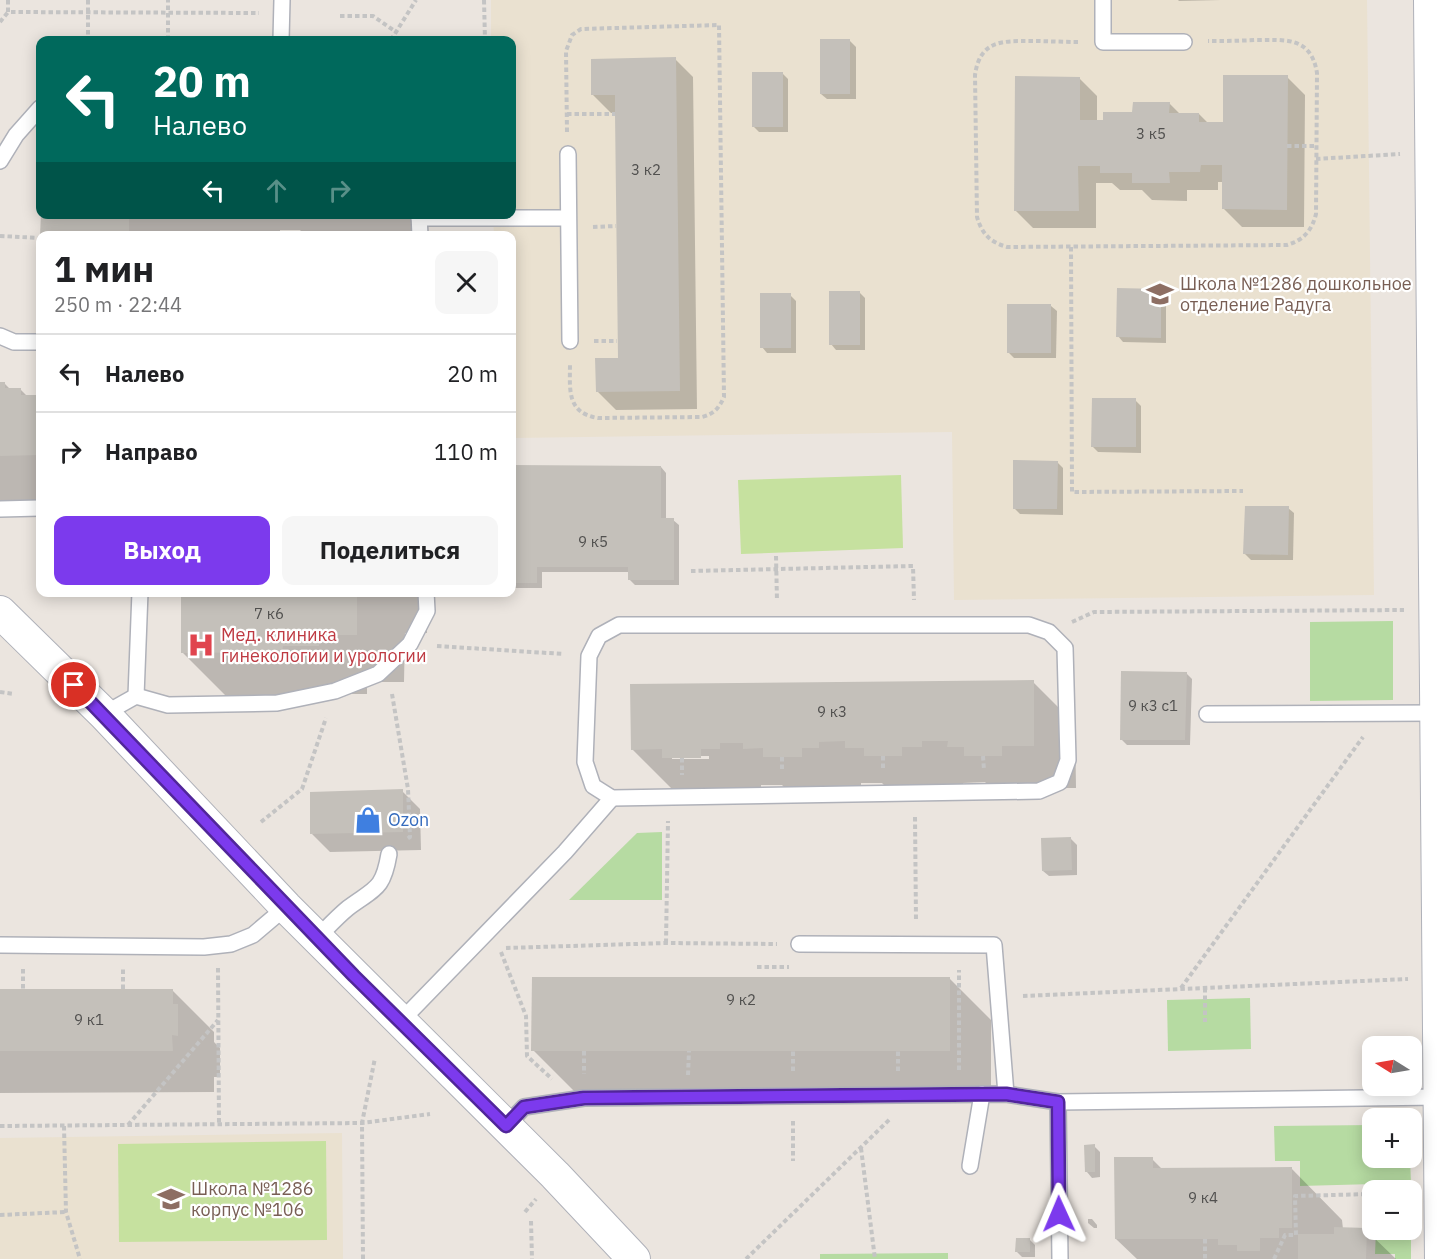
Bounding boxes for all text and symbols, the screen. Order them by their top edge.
text: 20 m [153,54,251,109]
icon: left [54,60,132,138]
text: Налево [153,107,247,142]
house number: 3 к5 [1136,124,1166,143]
house number: 3 к2 [631,160,661,179]
icon: left [197,174,230,207]
icon: ahead [260,174,293,207]
icon: right [323,174,356,207]
text: 1 мин [54,245,154,292]
button: close [435,251,498,314]
place label: Школа №1286 дошкольное отделение Радуга [1180,272,1412,316]
school or university icon: Школа №1286 дошкольное отделение Радуга [1145,279,1175,309]
text: 250 m · 22:44 [54,291,182,318]
icon: left [54,357,87,390]
text: Налево [105,359,184,388]
text: 20 m [447,359,498,388]
icon: right [54,435,87,468]
text: Направо [105,437,198,466]
text: 110 m [434,437,498,466]
button: Выход [54,516,270,585]
button: Поделиться [282,516,498,585]
house number: 9 к5 [578,532,608,551]
house number: 7 к6 [254,604,284,623]
place label: Мед. клиника гинекологии и урологии [221,623,427,667]
hospital icon: Мед. клиника гинекологии и урологии [186,630,216,660]
pin [48,659,99,710]
icon: arrive [57,668,90,701]
house number: 9 к3 с1 [1128,696,1178,715]
house number: 9 к3 [817,702,847,721]
shop icon: Ozon [353,805,383,835]
place label: Ozon [388,808,429,831]
house number: 9 к2 [726,990,756,1009]
house number: 9 к1 [74,1010,104,1029]
north arrow [1362,1036,1422,1096]
map controls [1362,1036,1422,1240]
button: + [1362,1108,1422,1168]
place label: Школа №1286 корпус №106 [191,1177,314,1221]
button: − [1362,1180,1422,1240]
position arrow [1027,1182,1091,1246]
school or university icon: Школа №1286 корпус №106 [156,1184,186,1214]
house number: 9 к4 [1188,1188,1218,1207]

